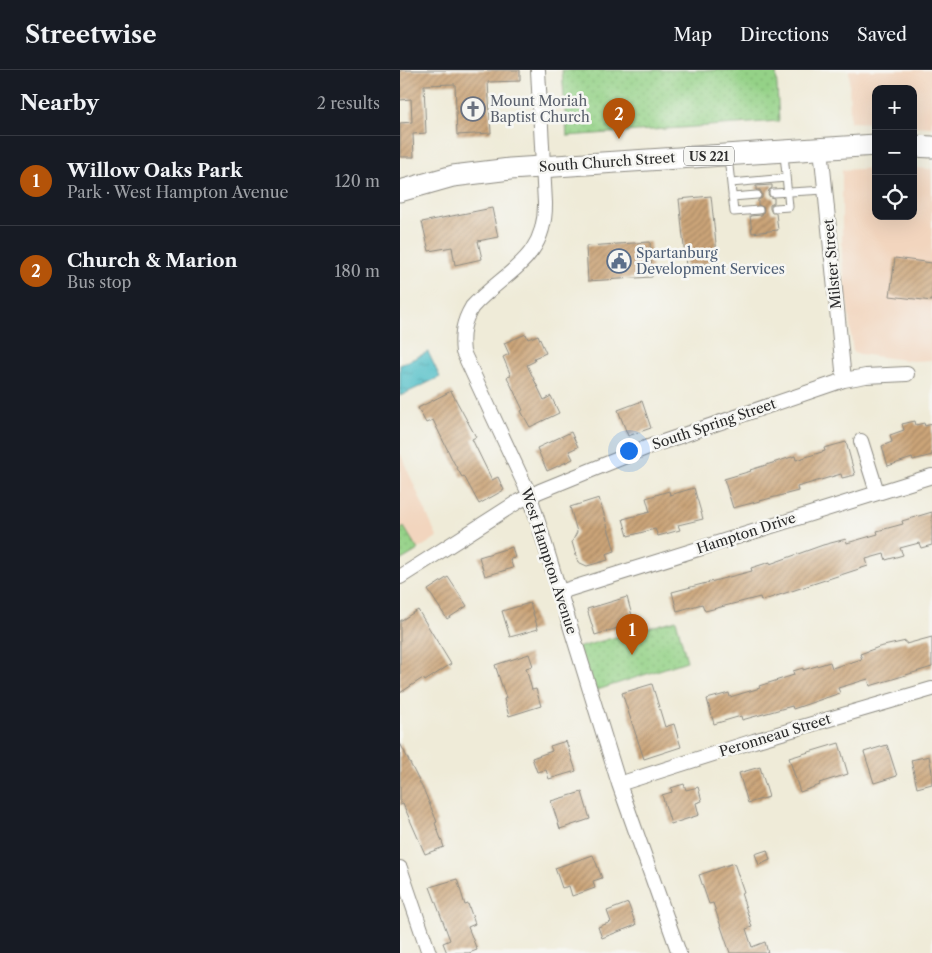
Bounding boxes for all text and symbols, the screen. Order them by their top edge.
text: Streetwise [25,20,157,49]
text: Map [673,24,712,46]
text: Directions [740,24,829,46]
text: Saved [857,24,907,46]
map controls [872,85,917,220]
button: + [872,85,917,130]
text: Nearby [20,90,99,115]
place label: Mount Moriah Baptist Church [490,92,590,126]
text: 2 results [317,93,380,113]
church icon: Mount Moriah Baptist Church [460,96,486,122]
pin: 2 [603,98,635,139]
button: − [872,130,917,175]
road number: US 221 [684,146,734,165]
street label: South Church Street [538,148,676,176]
text: Willow Oaks Park [67,159,242,182]
text: 1 [32,171,40,191]
text: 120 m [335,171,380,191]
button: locate [872,175,917,220]
text: Park · West Hampton Avenue [67,182,289,202]
street label: Milster Street [819,218,845,310]
place label: Spartanburg Development Services [636,244,785,278]
public building icon: Spartanburg Development Services [606,248,632,274]
text: Church & Marion [67,249,238,272]
text: 2 [31,261,41,281]
text: 180 m [334,261,380,281]
text: Bus stop [67,272,131,292]
street label: South Spring Street [650,394,778,454]
your location [616,438,642,464]
street label: West Hampton Avenue [517,485,581,637]
street label: Hampton Drive [694,508,798,558]
pin: 1 [616,614,648,655]
street label: Peronneau Street [717,709,833,761]

